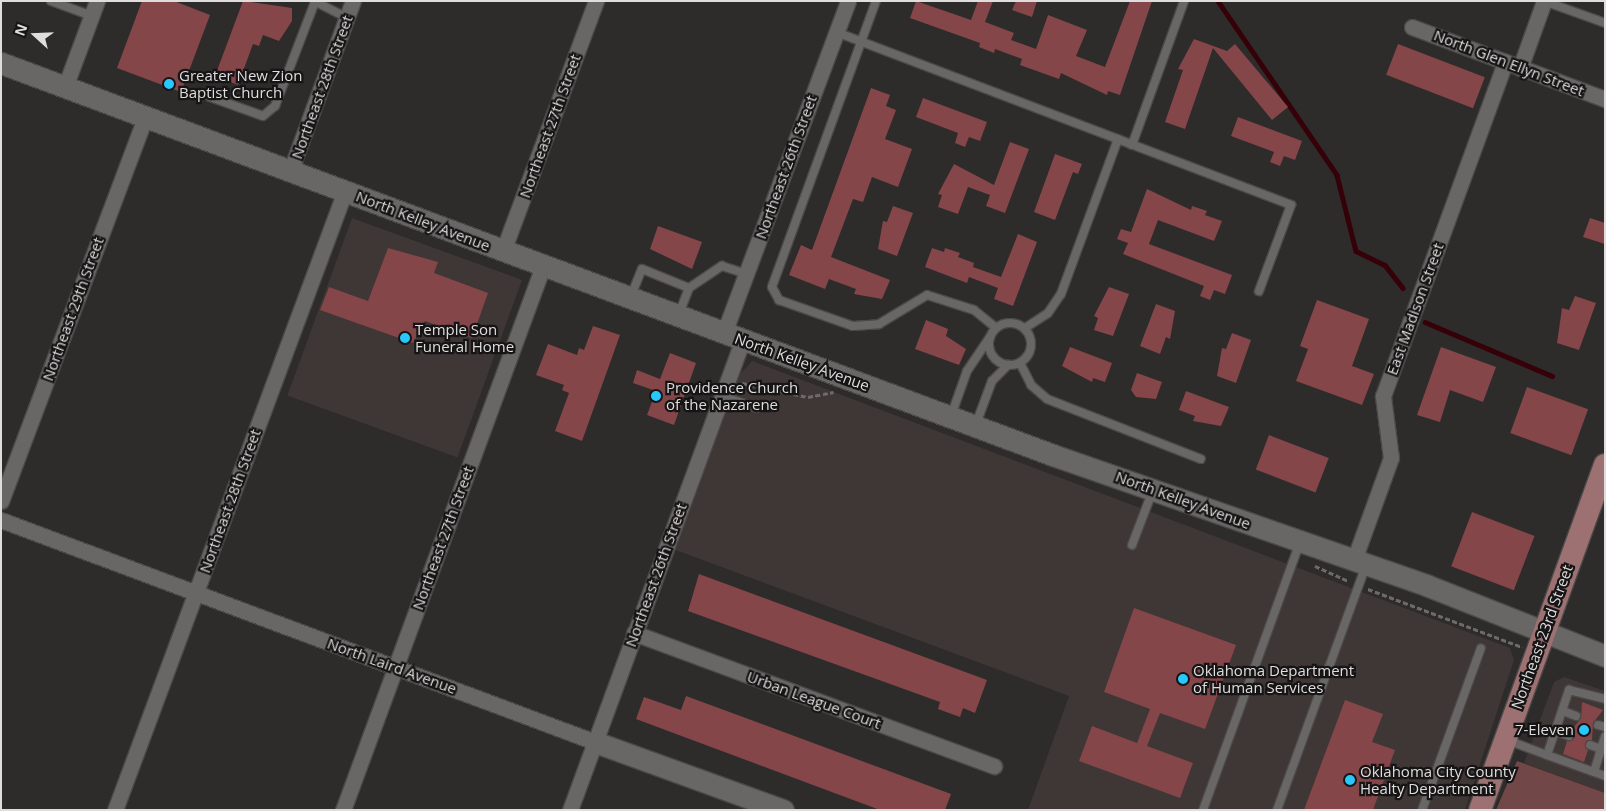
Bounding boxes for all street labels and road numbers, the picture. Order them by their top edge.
street label: Northeast 28th Street [288,13,356,161]
street label: North Glen Ellyn Street [1431,26,1587,100]
street label: Northeast 27th Street [516,52,584,200]
street label: Northeast 26th Street [752,93,820,241]
street label: North Kelley Avenue [353,187,493,255]
street label: Northeast 29th Street [39,235,107,383]
street label: East Madison Street [1383,241,1447,377]
street label: North Kelley Avenue [732,329,872,395]
street label: Northeast 28th Street [196,427,264,575]
street label: Northeast 27th Street [409,464,477,612]
street label: North Kelley Avenue [1113,467,1253,533]
street label: Northeast 26th Street [622,501,690,649]
street label: Northeast 23rd Street [1507,562,1577,712]
street label: North Laird Avenue [325,634,459,698]
street label: Urban League Court [745,667,883,733]

